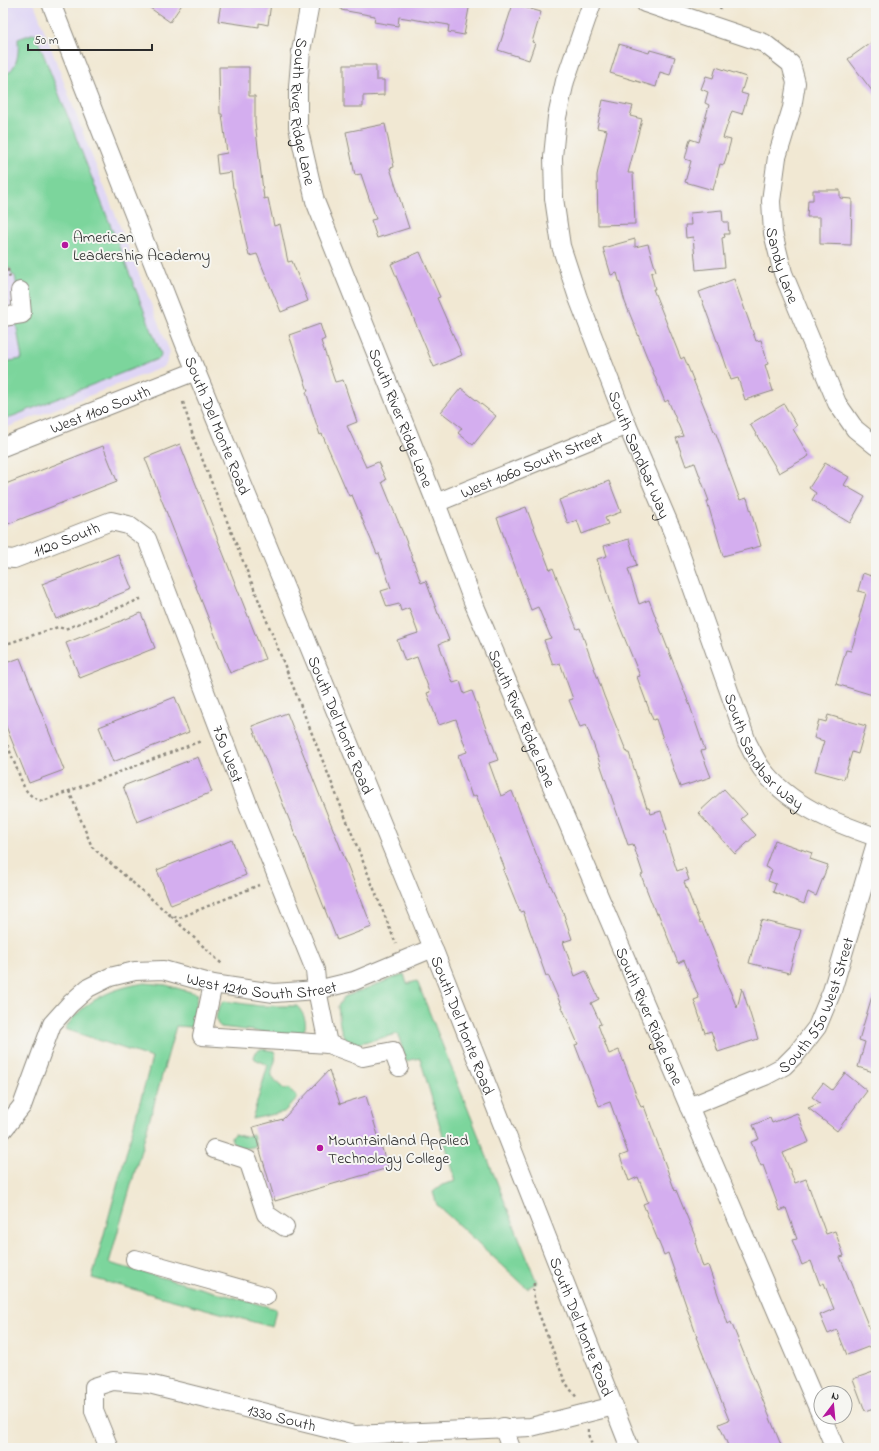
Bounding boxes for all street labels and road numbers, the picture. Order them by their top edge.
street label: South River Ridge Lane [284,36,321,189]
street label: Sandy Lane [759,227,805,308]
street label: South River Ridge Lane [361,345,439,492]
street label: South Del Monte Road [177,353,255,499]
street label: West 1100 South [47,380,154,441]
street label: South Sandbar Way [601,388,676,523]
street label: West 1060 South Street [457,426,608,506]
street label: 1120 South [30,517,104,564]
street label: South River Ridge Lane [481,646,561,792]
street label: South Del Monte Road [300,653,379,798]
street label: South Sandbar Way [717,690,808,817]
street label: 750 West [205,722,249,787]
street label: South 550 West Street [775,934,862,1081]
street label: South River Ridge Lane [608,944,689,1090]
street label: South Del Monte Road [423,953,500,1099]
street label: West 1210 South Street [183,967,340,1007]
street label: South Del Monte Road [542,1254,618,1400]
street label: 1330 South [245,1399,318,1439]

